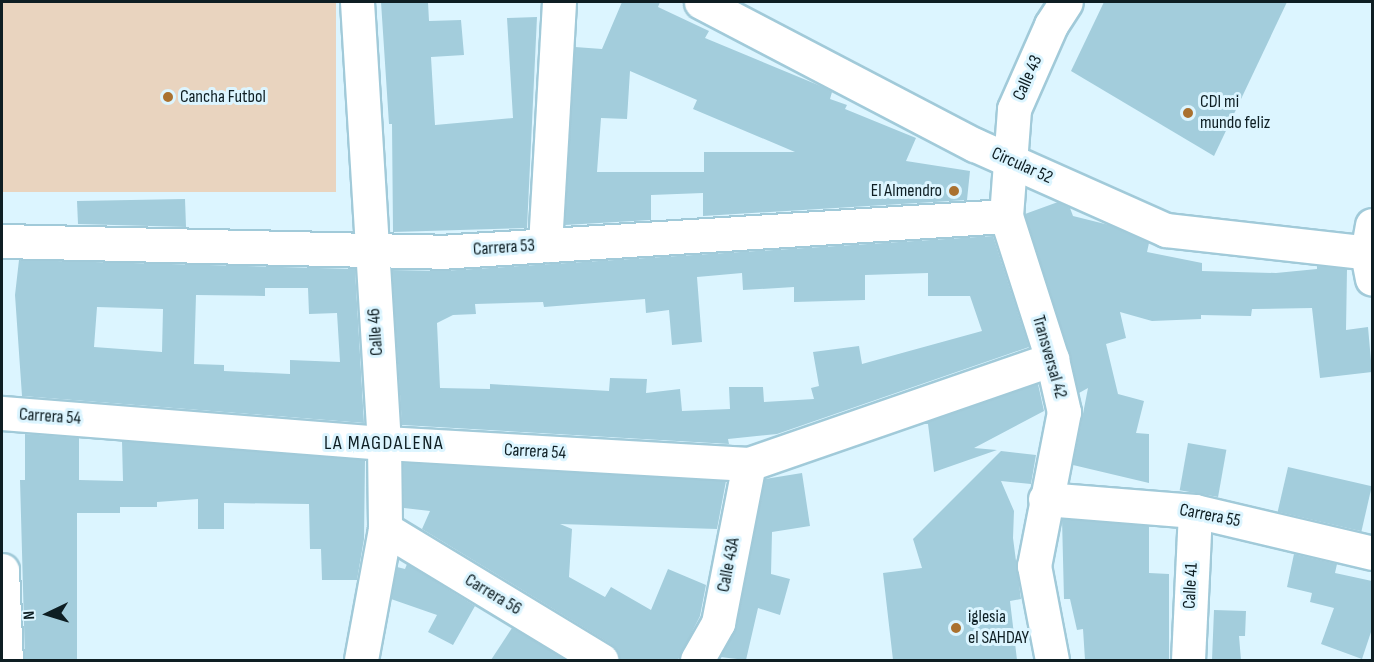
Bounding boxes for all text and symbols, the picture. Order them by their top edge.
street label: Calle 43 [1009,52,1047,104]
place label: Cancha Futbol [180,86,266,108]
marker: Cancha Futbol [161,90,175,104]
place label: CDI mi mundo feliz [1200,92,1270,134]
marker: CDI mi mundo feliz [1181,106,1195,120]
street label: Circular 52 [988,143,1056,189]
place label: El Almendro [871,180,942,202]
marker: El Almendro [947,184,961,198]
street label: Carrera 53 [472,235,536,261]
street label: Calle 46 [364,308,388,356]
street label: Transversal 42 [1027,313,1071,401]
street label: Carrera 54 [18,404,82,430]
district label: LA MAGDALENA [324,431,444,455]
street label: Carrera 54 [503,440,567,464]
street label: Carrera 55 [1178,500,1242,532]
street label: Calle 43A [713,536,745,594]
street label: Calle 41 [1179,562,1203,610]
street label: Carrera 56 [461,570,525,620]
north arrow [18,584,78,644]
place label: iglesia el SAHDAY [968,607,1029,650]
text: N [20,610,39,620]
marker: iglesia el SAHDAY [949,621,963,635]

